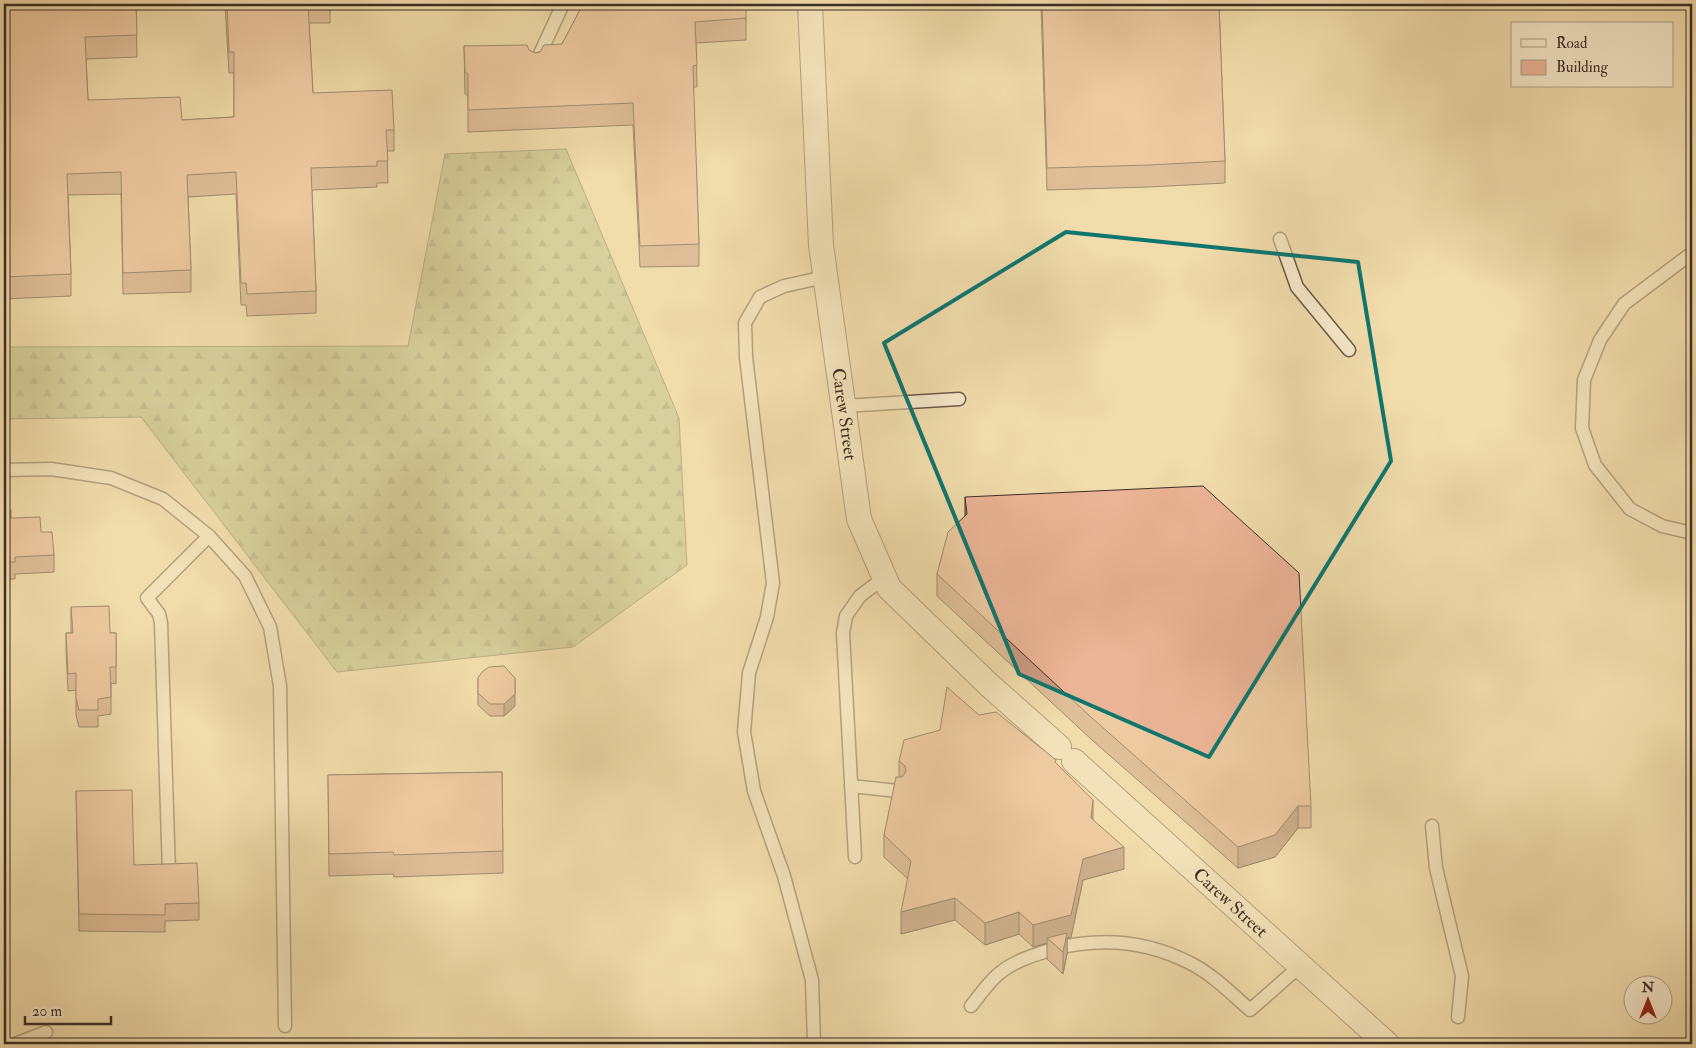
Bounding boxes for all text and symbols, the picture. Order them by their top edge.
legend [1511,22,1674,88]
text: Road [1556,34,1588,53]
text: Building [1556,58,1608,77]
street label: Carew Street [827,366,862,462]
street label: Carew Street [1188,863,1273,942]
north arrow [1624,976,1674,1026]
text: N [1641,979,1655,996]
scale bar [25,993,111,1025]
text: 20 m [32,1002,62,1021]

